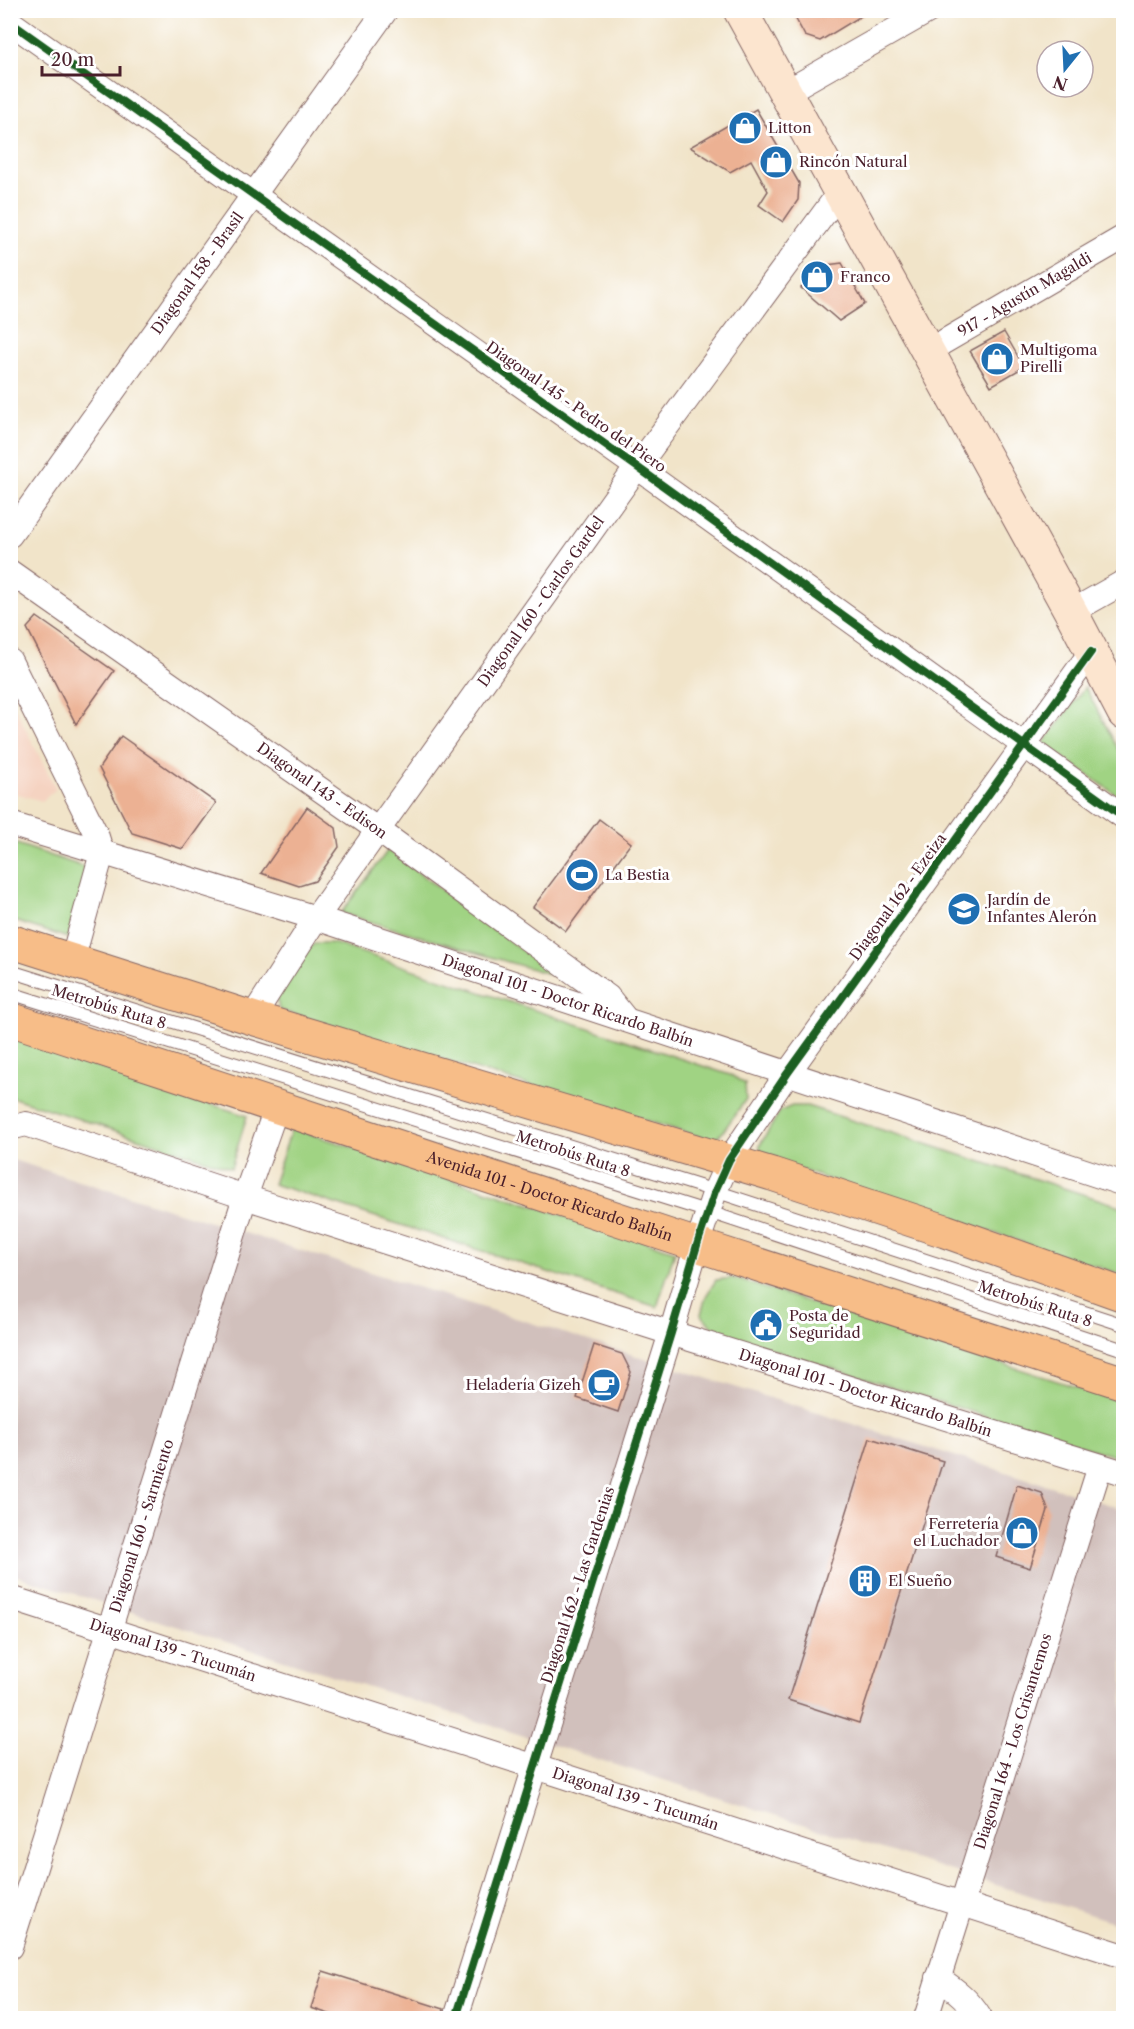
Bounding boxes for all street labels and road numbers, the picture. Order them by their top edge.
street label: Diagonal 158 - Brasil [147,208,248,338]
street label: 917 - Agustín Magaldi [954,248,1095,341]
street label: Diagonal 145 - Pedro del Piero [482,337,670,476]
street label: Diagonal 160 - Carlos Gardel [473,512,608,690]
street label: Diagonal 143 - Edison [253,738,392,843]
street label: Diagonal 162 - Ezeiza [845,829,950,964]
street label: Diagonal 101 - Doctor Ricardo Balbín [439,950,697,1051]
street label: Metrobús Ruta 8 [50,980,169,1033]
street label: Metrobús Ruta 8 [514,1126,633,1181]
street label: Avenida 101 - Doctor Ricardo Balbín [423,1146,676,1245]
street label: Metrobús Ruta 8 [976,1276,1095,1331]
street label: Diagonal 101 - Doctor Ricardo Balbín [737,1345,995,1441]
street label: Diagonal 160 - Sarmiento [105,1437,178,1615]
street label: Diagonal 162 - Las Gardenias [537,1484,618,1686]
street label: Diagonal 139 - Tucumán [87,1614,259,1686]
street label: Diagonal 164 - Los Crisantemos [970,1631,1056,1852]
street label: Diagonal 139 - Tucumán [550,1763,722,1834]

